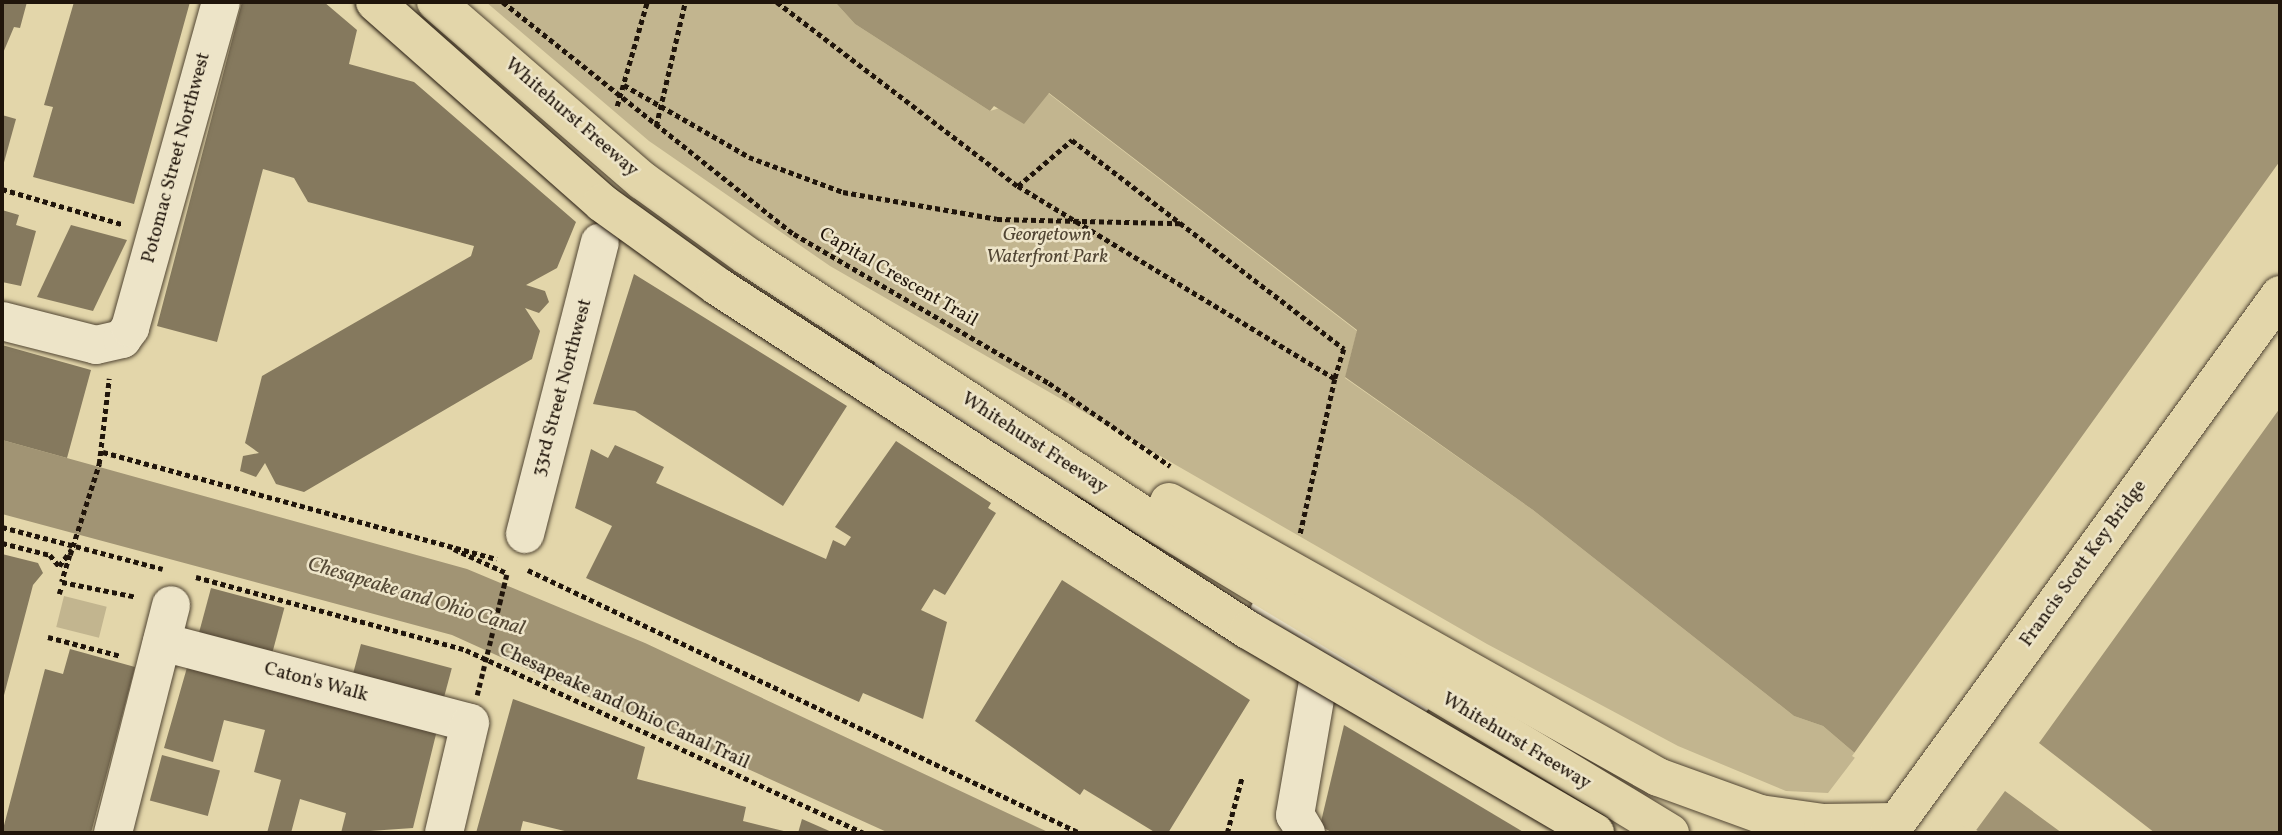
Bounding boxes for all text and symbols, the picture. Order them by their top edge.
street label: Potomac Street Northwest [138,50,216,266]
street label: Whitehurst Freeway [499,54,643,182]
street label: Capital Crescent Trail [814,223,982,333]
park label: Georgetown Waterfront Park [986,225,1108,269]
street label: 33rd Street Northwest [528,297,598,479]
street label: Whitehurst Freeway [957,388,1111,500]
street label: Francis Scott Key Bridge [2016,476,2152,652]
water label: Chesapeake and Ohio Canal [304,552,528,642]
street label: Chesapeake and Ohio Canal Trail [495,639,753,775]
street label: Caton's Walk [261,658,371,708]
street label: Whitehurst Freeway [1437,689,1595,795]

